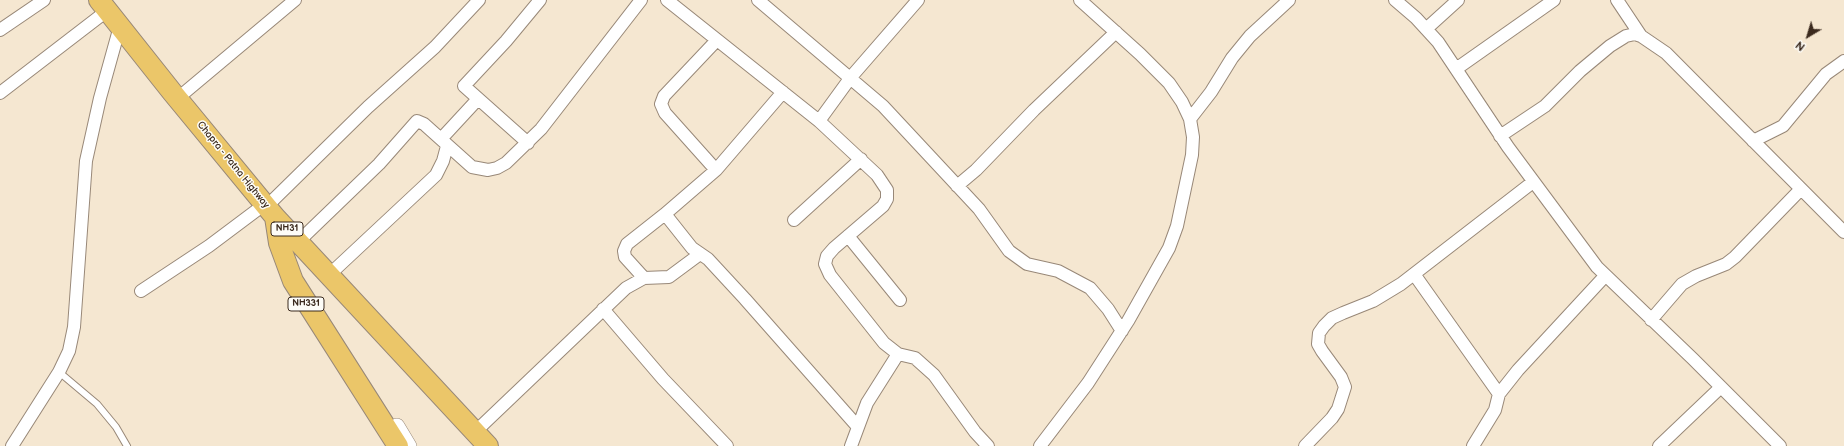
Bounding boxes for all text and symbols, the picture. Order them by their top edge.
north arrow [1788,16,1828,56]
text: N [1793,38,1808,54]
street label: Chapra - Patna Highway [194,119,272,211]
road number: NH31 [271,222,303,236]
road number: NH331 [288,297,324,311]

